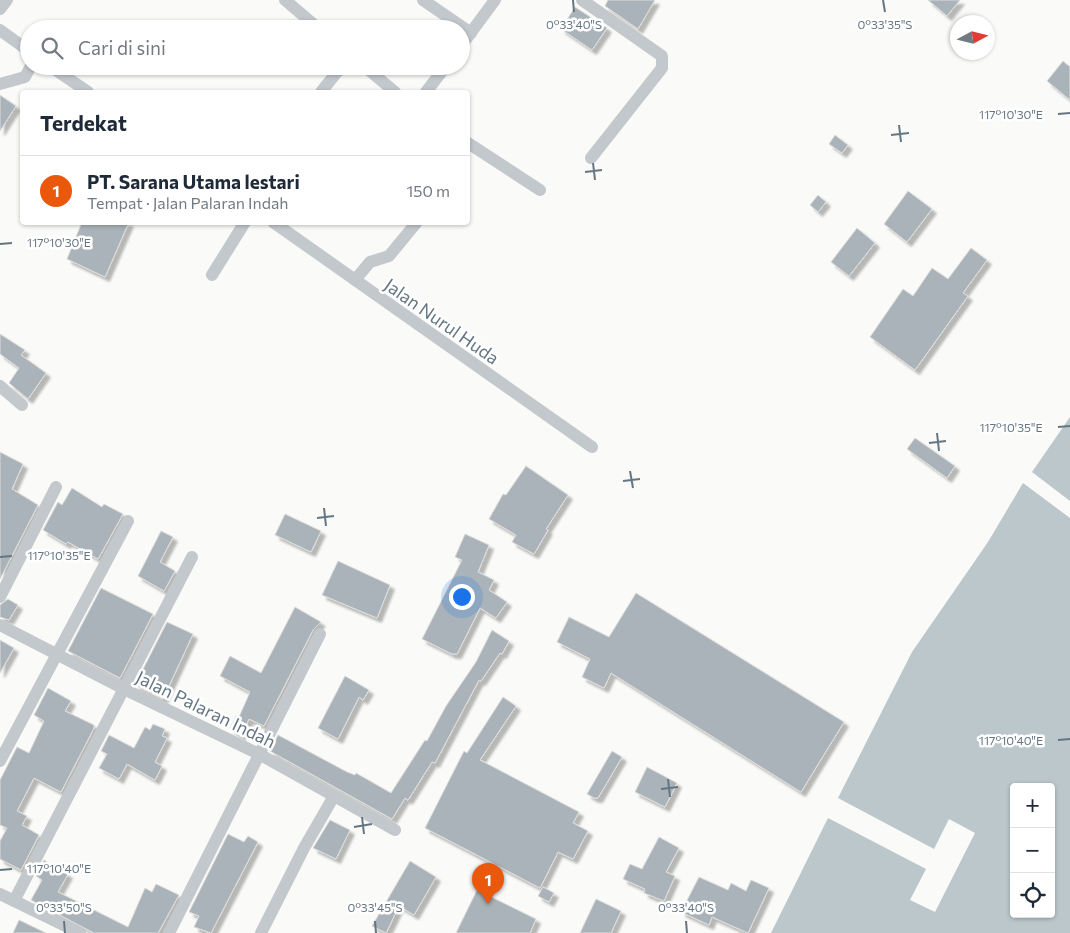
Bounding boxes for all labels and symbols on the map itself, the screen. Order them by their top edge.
north arrow [950,15,995,60]
text: 0°33'40"S [546,17,602,31]
text: 0°33'35"S [858,17,912,31]
text: 117°10'30"E [979,107,1043,121]
text: 117°10'30"E [27,235,91,249]
street label: Jalan Nurul Huda [381,273,503,369]
text: 117°10'35"E [979,420,1043,434]
text: 117°10'35"E [27,548,91,562]
your location [449,584,475,610]
street label: Jalan Palaran Indah [133,666,279,752]
text: 117°10'40"E [979,733,1043,747]
text: 117°10'40"E [27,861,91,875]
pin: 1 [472,863,504,904]
text: 0°33'50"S [36,900,92,914]
text: 0°33'45"S [347,900,403,914]
text: 0°33'40"S [658,900,714,914]

